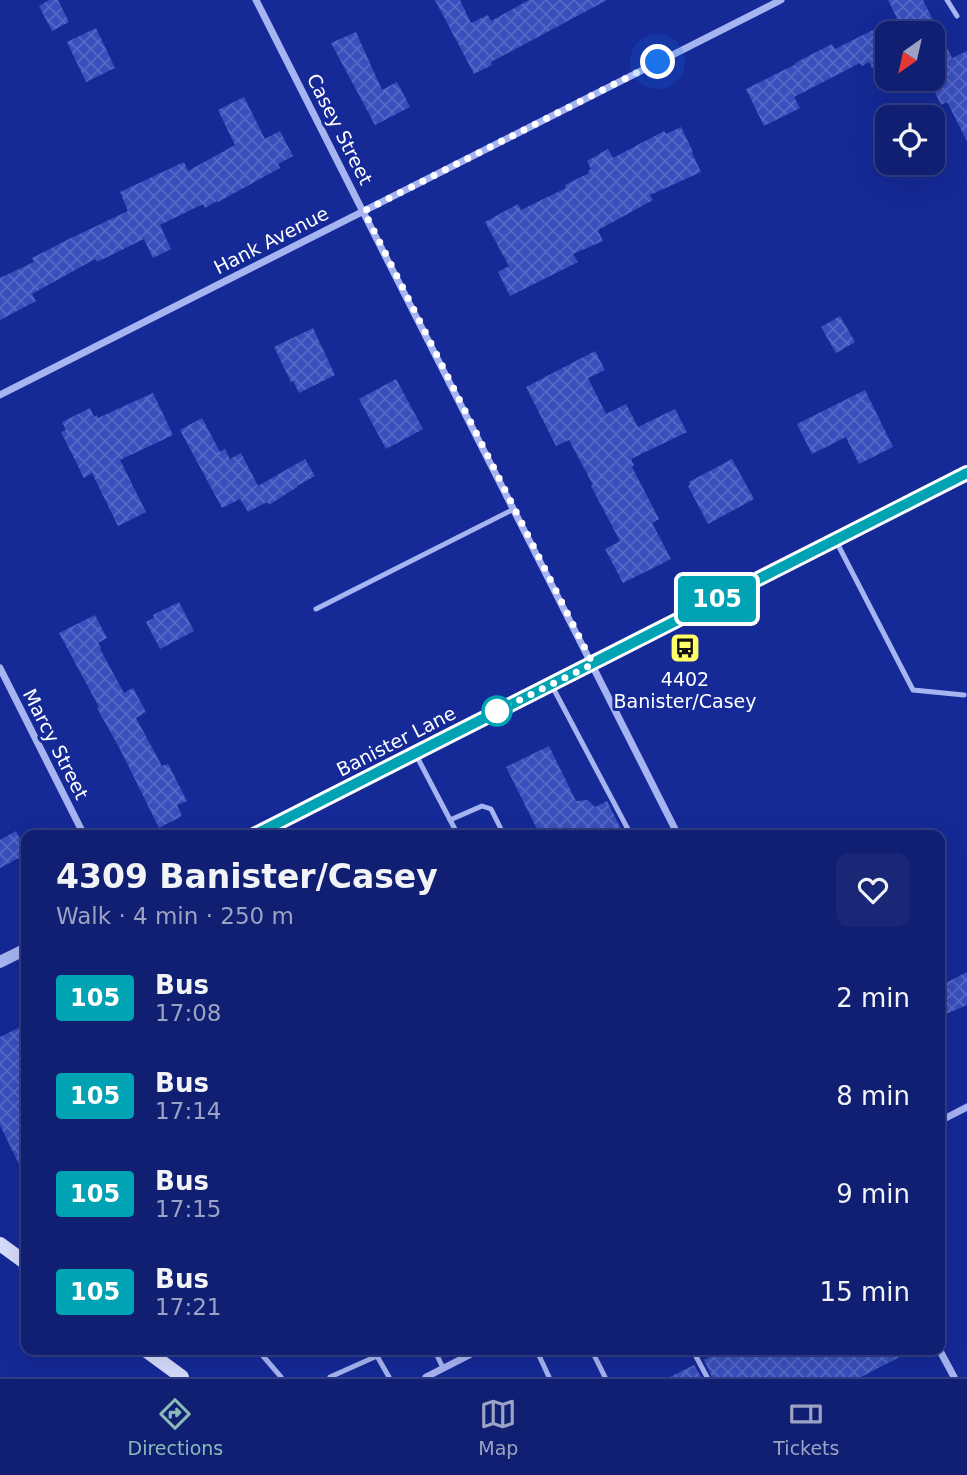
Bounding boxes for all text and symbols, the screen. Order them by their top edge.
north arrow [875,21,945,91]
map controls [875,21,945,175]
your location [640,44,675,79]
street label: Casey Street [303,70,377,188]
button: locate [875,105,945,175]
street label: Hank Avenue [210,202,332,278]
line badge: 105 [677,576,757,622]
text: 105 [692,585,742,613]
bus stop icon: 4402 Banister/Casey [668,631,702,665]
place label: 4402 Banister/Casey [614,668,757,712]
street label: Marcy Street [19,685,93,803]
unlabelled marker [482,696,512,726]
street label: Banister Lane [333,701,459,781]
button: heart [836,853,910,927]
text: 4309 Banister/Casey [56,857,438,896]
text: Walk · 4 min · 250 m [56,903,294,929]
text: Bus [155,970,209,1000]
text: 2 min [836,983,910,1013]
text: 105 [70,984,120,1012]
text: 17:08 [155,1000,221,1026]
text: Bus [155,1068,209,1098]
text: 8 min [836,1081,910,1111]
text: 105 [70,1082,120,1110]
text: 17:14 [155,1098,221,1124]
text: Bus [155,1166,209,1196]
text: 9 min [836,1179,910,1209]
text: 105 [70,1180,120,1208]
text: 17:15 [155,1196,221,1222]
text: Bus [155,1264,209,1294]
text: 15 min [820,1277,910,1307]
text: 105 [70,1278,120,1306]
text: 17:21 [155,1294,221,1320]
tab: Directions [128,1395,223,1459]
tab: Map [478,1395,518,1459]
tab: Tickets [773,1395,839,1459]

